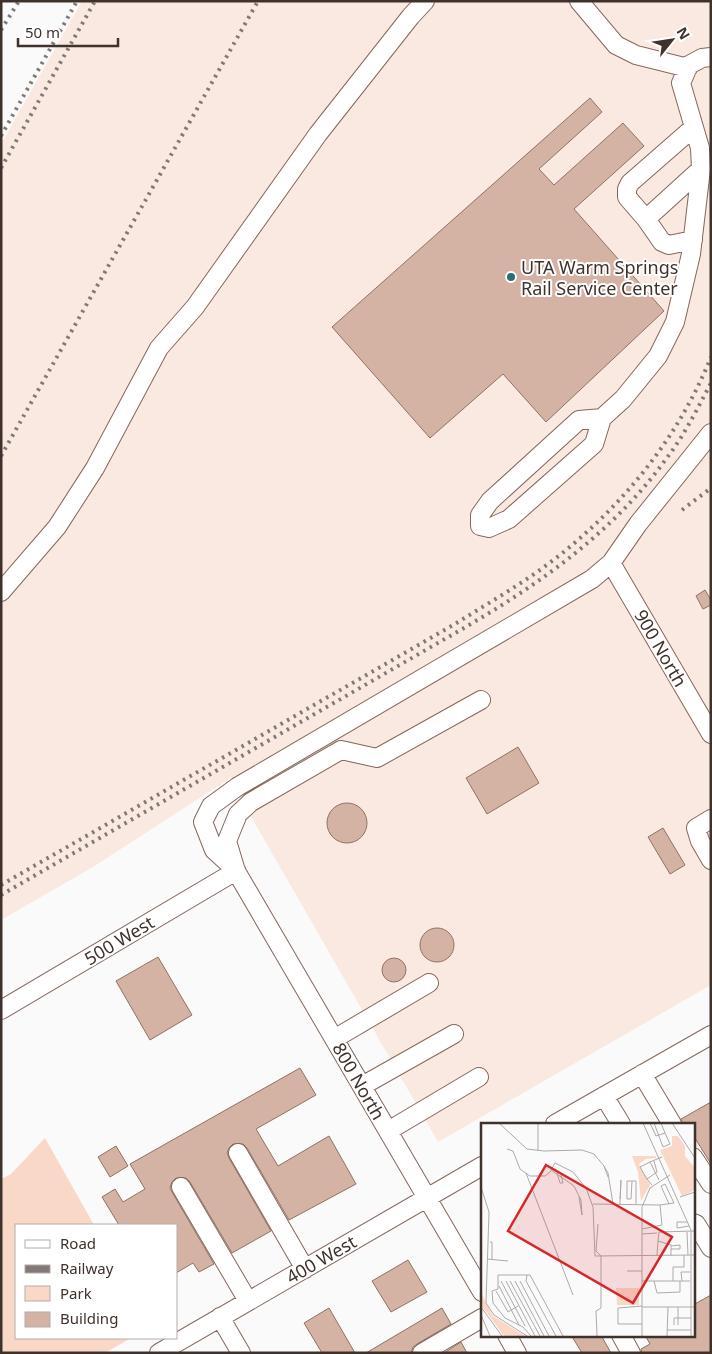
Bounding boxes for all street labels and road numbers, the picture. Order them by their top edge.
street label: 900 North [629,605,693,691]
street label: 500 West [80,910,159,970]
street label: 800 North [327,1038,391,1124]
street label: 400 West [282,1229,361,1289]

